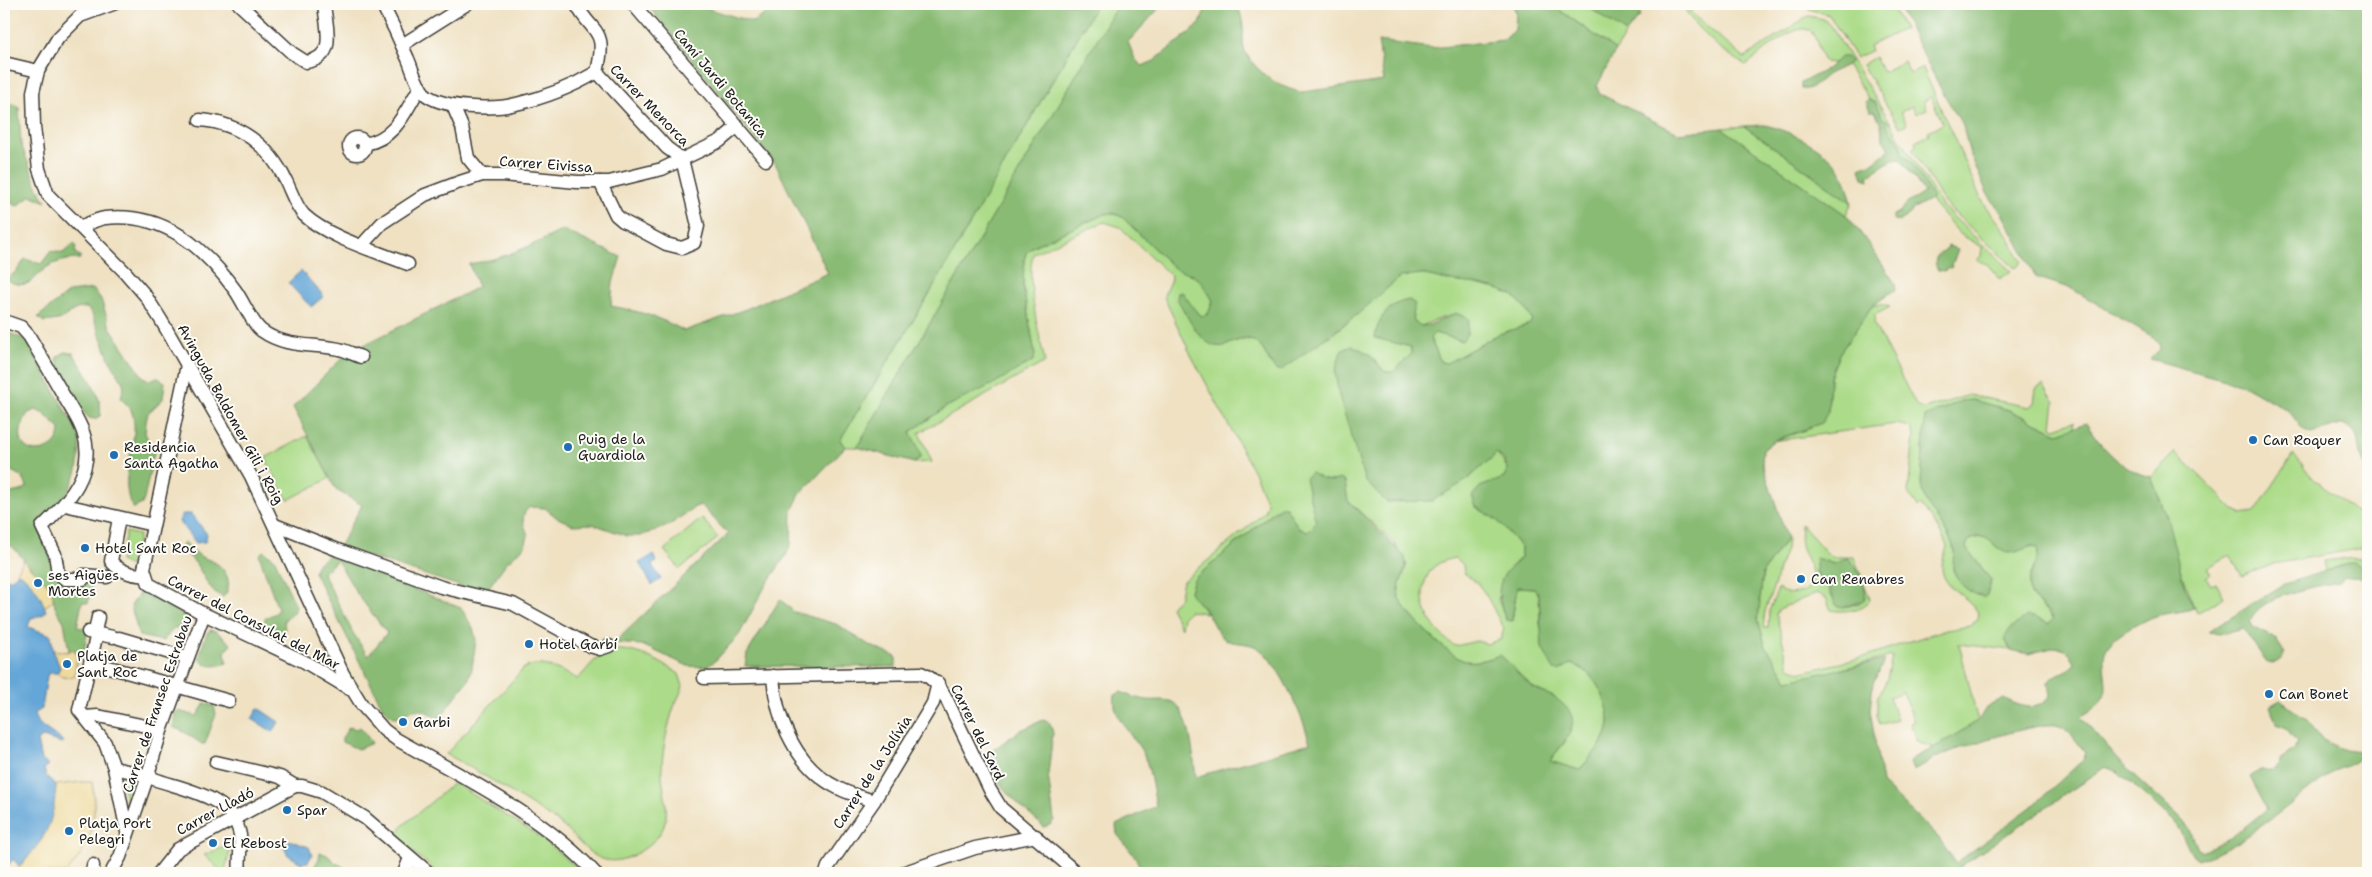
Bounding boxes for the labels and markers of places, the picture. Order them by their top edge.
place label: Puig de la Guardiola [578,430,646,464]
place label: Can Roquer [2263,431,2342,449]
marker: Can Roquer [2247,434,2259,446]
place label: Residencia Santa Agatha [124,438,219,472]
marker: Puig de la Guardiola [562,441,574,453]
marker: Residencia Santa Agatha [108,449,120,461]
place label: Hotel Sant Roc [95,539,196,557]
marker: Hotel Sant Roc [79,542,91,554]
place label: ses Aigües Mortes [48,566,119,600]
place label: Can Renabres [1811,570,1904,588]
marker: Can Renabres [1795,573,1807,585]
marker: ses Aigües Mortes [32,577,44,589]
place label: Hotel Garbí [539,635,617,653]
marker: Hotel Garbí [523,638,535,650]
place label: Platja de Sant Roc [77,647,138,681]
marker: Platja de Sant Roc [61,658,73,670]
place label: Can Bonet [2279,685,2349,703]
marker: Can Bonet [2263,688,2275,700]
place label: Garbi [413,713,450,731]
marker: Garbi [397,716,409,728]
place label: Spar [297,801,328,819]
marker: Spar [281,804,293,816]
place label: Platja Port Pelegri [79,814,151,848]
marker: Platja Port Pelegri [63,825,75,837]
place label: El Rebost [223,834,287,852]
marker: El Rebost [207,837,219,849]

